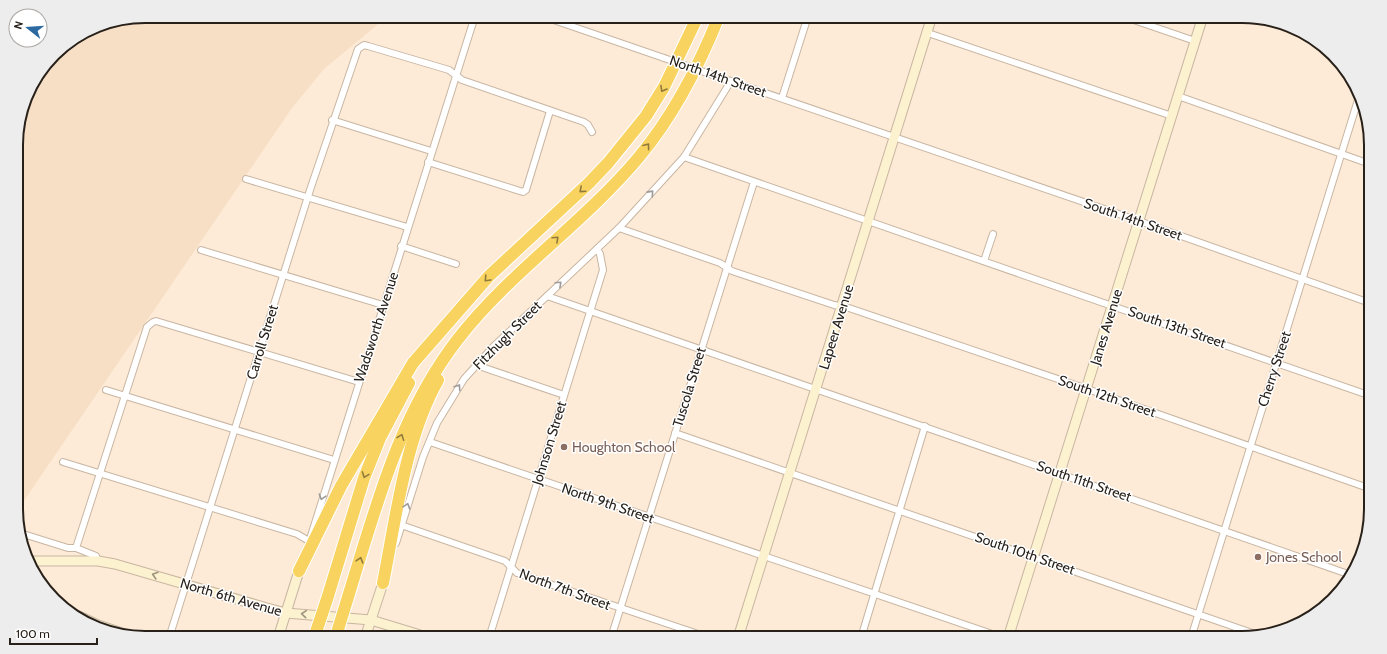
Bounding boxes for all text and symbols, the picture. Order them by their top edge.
north arrow [8,8,48,48]
text: N [11,19,26,31]
street label: North 14th Street [667,51,769,101]
one-way arrow [660,85,667,92]
one-way arrow [642,143,650,150]
one-way arrow [579,185,586,192]
one-way arrow [647,190,654,198]
street label: South 14th Street [1081,194,1185,244]
one-way arrow [551,236,559,243]
street label: Wadsworth Avenue [350,270,402,384]
one-way arrow [484,274,492,282]
one-way arrow [554,282,562,289]
street label: Lapeer Avenue [815,282,857,372]
street label: Janes Avenue [1086,287,1126,368]
street label: Fitzhugh Street [469,297,545,373]
street label: Carroll Street [242,302,282,382]
street label: South 13th Street [1126,302,1229,352]
street label: Cherry Street [1253,329,1295,409]
street label: Tuscola Street [668,345,710,429]
street label: South 12th Street [1056,371,1158,421]
one-way arrow [453,384,461,391]
street label: Johnson Street [527,399,570,488]
one-way arrow [396,433,404,440]
place label: Houghton School [572,438,676,456]
marker: Houghton School [559,442,569,452]
street label: South 11th Street [1034,456,1134,506]
one-way arrow [362,471,370,478]
street label: North 9th Street [559,479,657,527]
one-way arrow [318,494,327,501]
one-way arrow [403,502,411,509]
street label: South 10th Street [973,527,1078,579]
place label: Jones School [1265,548,1343,566]
marker: Jones School [1253,552,1263,562]
one-way arrow [355,557,364,564]
street label: North 7th Street [517,564,613,614]
one-way arrow [151,571,158,580]
street label: North 6th Avenue [178,574,284,620]
one-way arrow [301,610,307,619]
scale bar [10,620,97,646]
text: 100 m [16,626,50,641]

